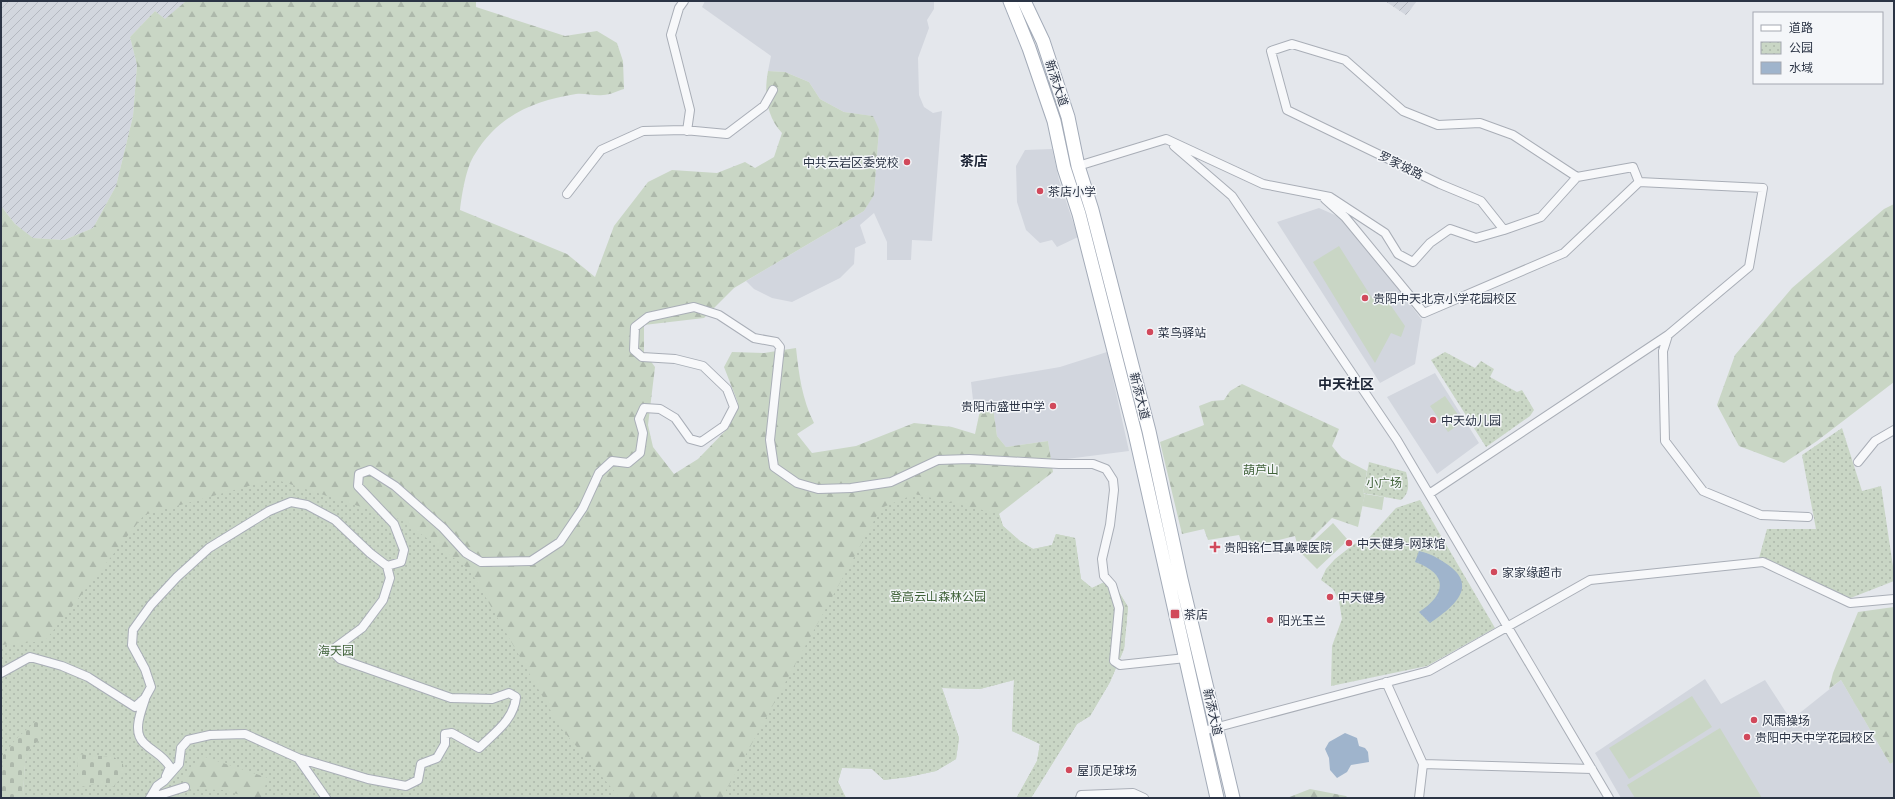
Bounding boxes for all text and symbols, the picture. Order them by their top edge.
legend [1753,12,1883,84]
text: 道路 [1789,20,1813,35]
text: 公园 [1789,40,1813,55]
street label: 新添大道 [1042,58,1072,108]
text: 水域 [1789,60,1813,75]
street label: 罗家坡路 [1376,148,1426,182]
district label: 茶店 [960,152,988,170]
place label: 中共云岩区委党校 [803,155,899,170]
marker: 中共云岩区委党校 [902,157,912,167]
place label: 茶店小学 [1048,184,1096,199]
marker: 茶店小学 [1035,186,1045,196]
place label: 贵阳中天北京小学花园校区 [1373,291,1517,306]
marker: 贵阳中天北京小学花园校区 [1360,293,1370,303]
place label: 菜鸟驿站 [1158,325,1206,340]
marker: 菜鸟驿站 [1145,327,1155,337]
street label: 新添大道 [1127,371,1153,421]
district label: 中天社区 [1318,375,1374,393]
place label: 贵阳市盛世中学 [961,399,1045,414]
marker: 贵阳市盛世中学 [1048,401,1058,411]
place label: 中天幼儿园 [1441,413,1501,428]
marker: 中天幼儿园 [1428,415,1438,425]
park label: 葫芦山 [1243,462,1279,477]
park label: 小广场 [1366,475,1402,490]
place label: 中天健身-网球馆 [1357,536,1446,551]
marker: 中天健身-网球馆 [1344,538,1354,548]
place label: 贵阳铭仁耳鼻喉医院 [1224,540,1332,555]
marker: 贵阳铭仁耳鼻喉医院 [1209,541,1221,553]
place label: 家家缘超市 [1502,565,1562,580]
marker: 家家缘超市 [1489,567,1499,577]
park label: 登高云山森林公园 [890,589,986,604]
place label: 中天健身 [1338,590,1386,605]
marker: 中天健身 [1325,592,1335,602]
place label: 茶店 [1184,607,1208,622]
marker: 茶店 [1169,608,1181,620]
place label: 阳光玉兰 [1278,613,1326,628]
marker: 阳光玉兰 [1265,615,1275,625]
park label: 海天园 [318,643,354,658]
street label: 新添大道 [1200,687,1226,737]
place label: 风雨操场 [1762,713,1810,728]
marker: 风雨操场 [1749,715,1759,725]
place label: 贵阳中天中学花园校区 [1755,730,1875,745]
marker: 贵阳中天中学花园校区 [1742,732,1752,742]
place label: 屋顶足球场 [1077,763,1137,778]
marker: 屋顶足球场 [1064,765,1074,775]

